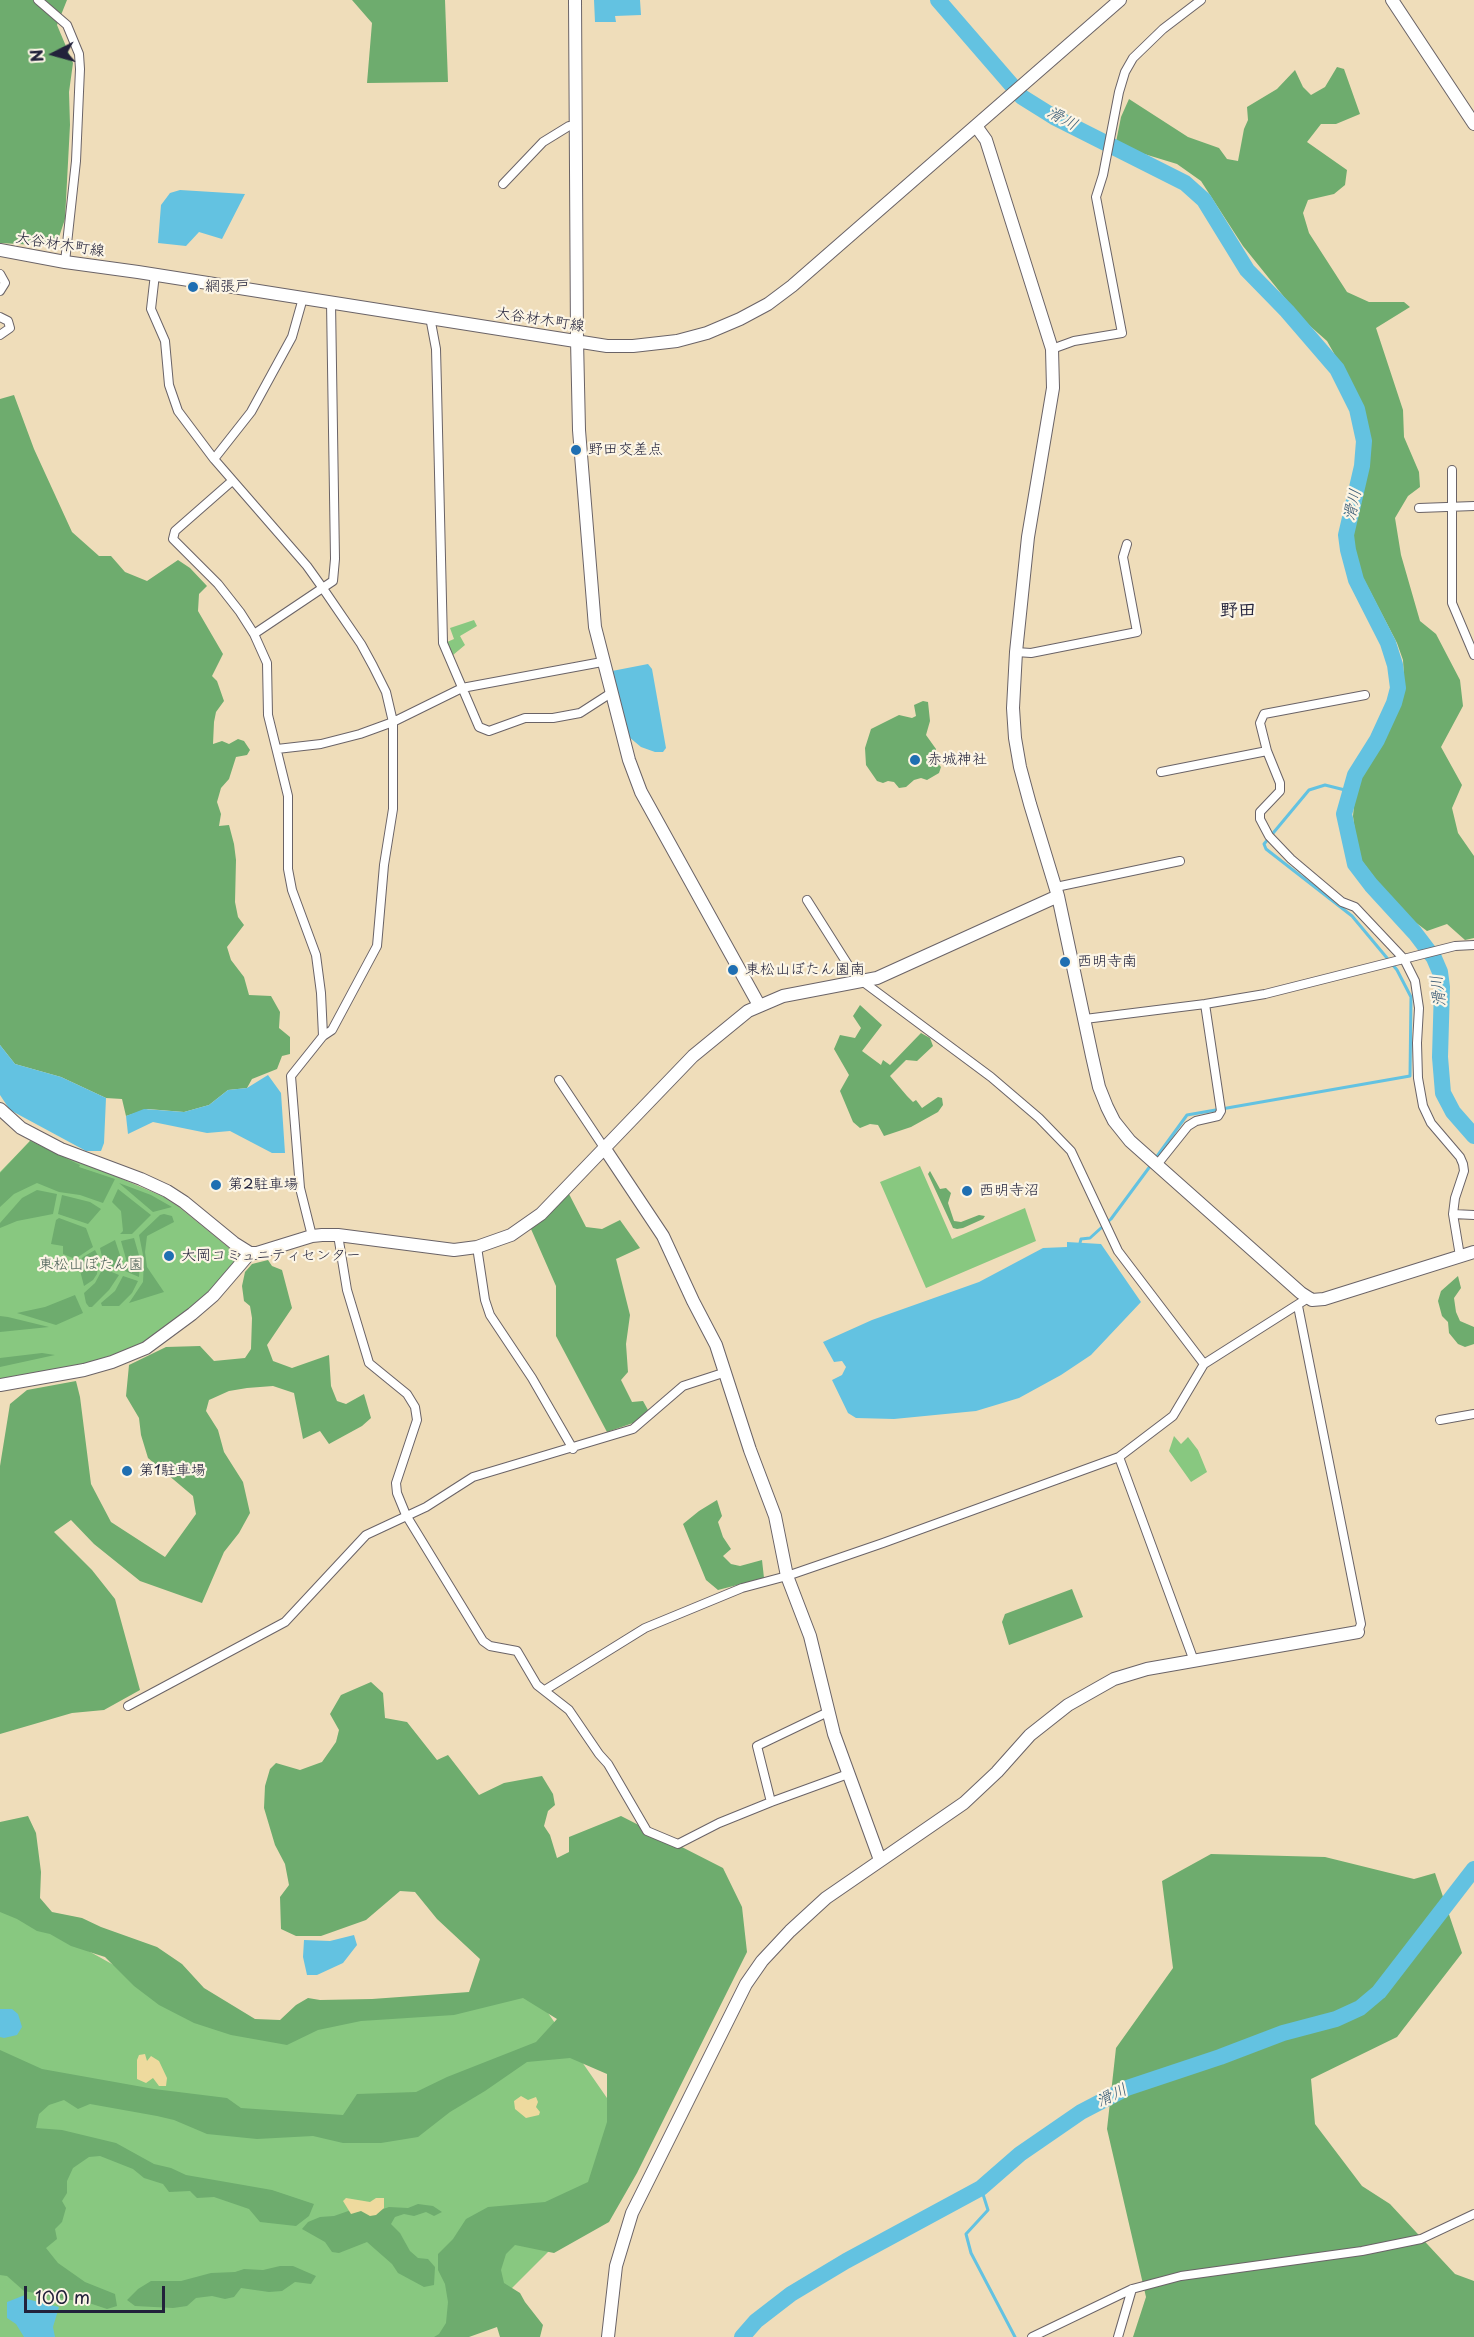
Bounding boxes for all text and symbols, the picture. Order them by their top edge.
north arrow [24,24,84,84]
text: N [24,48,49,63]
water label: 滑川 [1043,103,1081,135]
street label: 大谷材木町線 [14,229,106,261]
place label: 網張戸 [205,278,250,296]
marker: 網張戸 [186,280,200,294]
street label: 大谷材木町線 [494,304,586,336]
place label: 野田交差点 [588,441,663,459]
marker: 野田交差点 [569,443,583,457]
water label: 滑川 [1340,487,1366,523]
district label: 野田 [1220,600,1256,622]
place label: 赤城神社 [927,751,987,769]
marker: 赤城神社 [908,753,922,767]
place label: 西明寺南 [1077,953,1137,971]
marker: 西明寺南 [1058,955,1072,969]
place label: 東松山ぼたん園南 [745,961,865,979]
marker: 東松山ぼたん園南 [726,963,740,977]
water label: 滑川 [1428,974,1450,1008]
place label: 第2駐車場 [228,1176,299,1194]
marker: 第2駐車場 [209,1178,223,1192]
place label: 西明寺沼 [979,1182,1039,1200]
marker: 西明寺沼 [960,1184,974,1198]
place label: 大岡コミュニティセンター [181,1247,361,1265]
marker: 大岡コミュニティセンター [162,1249,176,1263]
park label: 東松山ぼたん園 [39,1256,143,1274]
place label: 第1駐車場 [139,1462,206,1480]
marker: 第1駐車場 [120,1464,134,1478]
water label: 滑川 [1093,2080,1131,2112]
scale bar [27,2274,168,2312]
text: 100 m [35,2283,90,2310]

